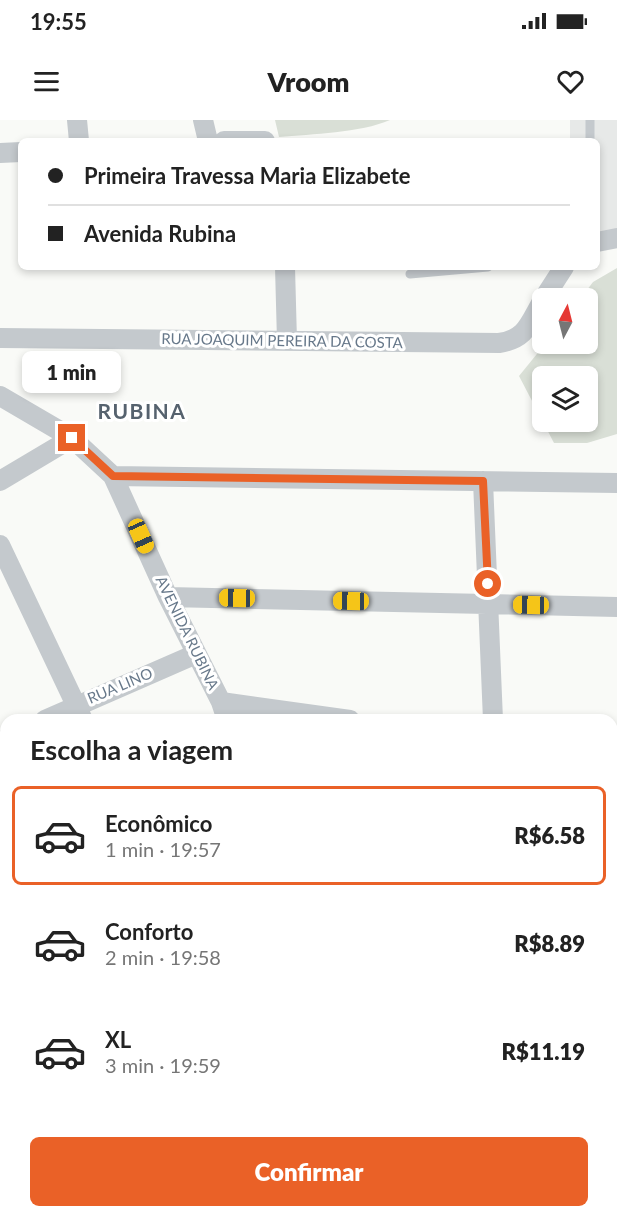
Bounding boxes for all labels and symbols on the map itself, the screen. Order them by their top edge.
north arrow [532,288,598,354]
street label: RUA JOAQUIM PEREIRA DA COSTA [161,329,404,351]
callout: 1 min [22,351,122,393]
district label: RUBINA [98,398,186,423]
route end [58,424,85,451]
car [125,516,157,556]
route start [474,570,501,597]
street label: AVENIDA RUBINA [153,573,224,693]
car [219,589,255,607]
car [333,592,369,610]
car [513,596,549,614]
street label: RUA LINO [84,663,155,707]

